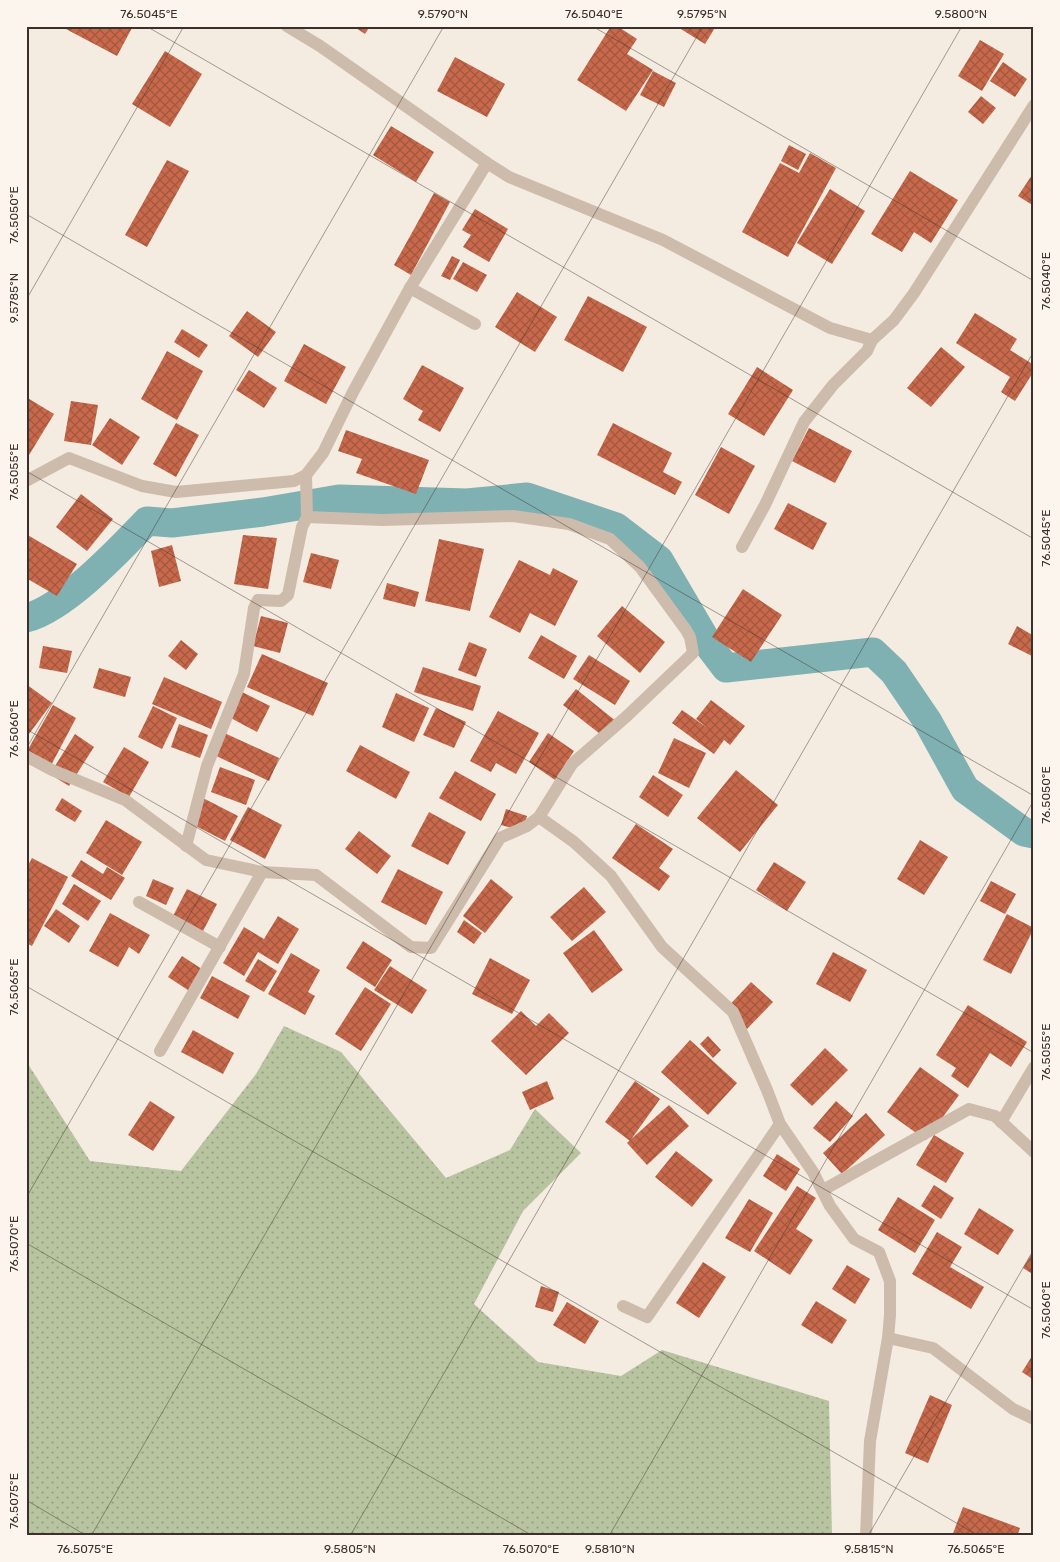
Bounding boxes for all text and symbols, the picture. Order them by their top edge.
text: 76.5045°E [120,7,178,21]
text: 9.5790°N [418,7,468,21]
text: 76.5040°E [565,7,623,21]
text: 9.5795°N [677,7,727,21]
text: 9.5800°N [935,7,987,21]
text: 76.5050°E [7,186,21,244]
text: 76.5040°E [1039,252,1053,310]
text: 9.5785°N [7,273,21,323]
text: 76.5055°E [7,444,21,500]
text: 76.5045°E [1039,509,1053,567]
text: 76.5060°E [7,700,21,758]
text: 76.5050°E [1039,766,1053,824]
text: 76.5065°E [7,958,21,1016]
text: 76.5055°E [1039,1024,1053,1080]
text: 76.5070°E [7,1216,21,1272]
text: 76.5060°E [1039,1281,1053,1339]
text: 76.5075°E [7,1473,21,1529]
text: 76.5075°E [57,1542,113,1556]
text: 9.5805°N [324,1542,376,1556]
text: 76.5070°E [503,1542,559,1556]
text: 9.5810°N [585,1542,635,1556]
text: 9.5815°N [844,1542,894,1556]
text: 76.5065°E [947,1542,1005,1556]

